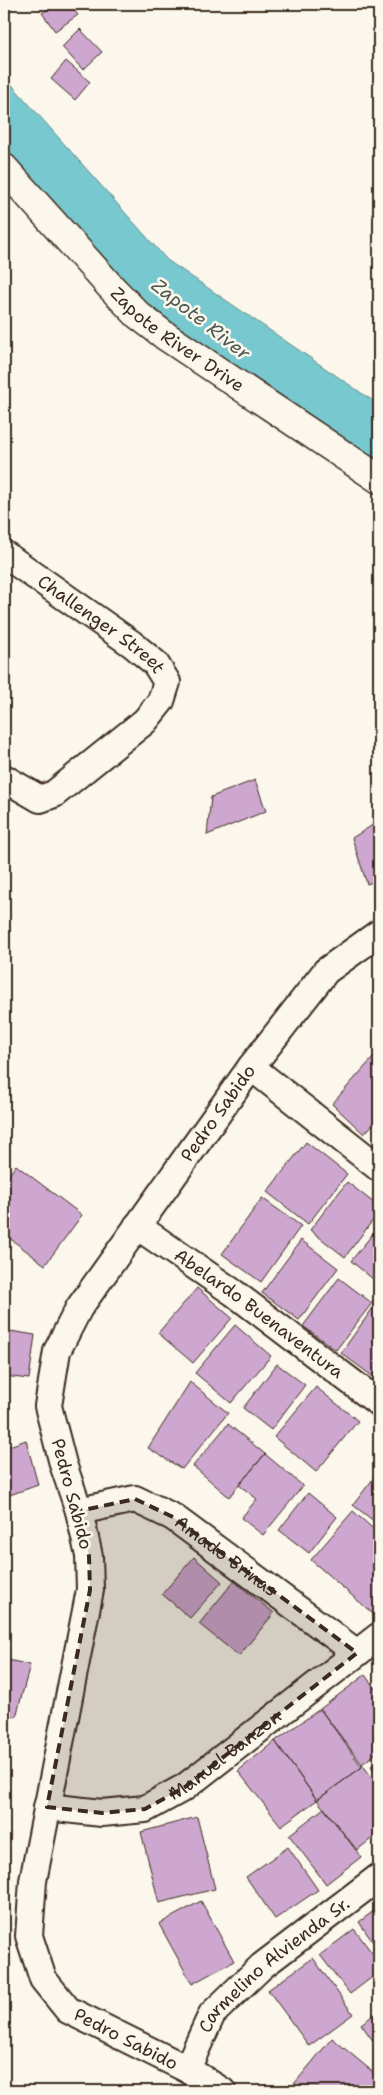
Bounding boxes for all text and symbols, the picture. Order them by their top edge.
water label: Zapote River [146,273,256,366]
street label: Zapote River Drive [105,282,249,397]
street label: Challenger Street [33,569,171,678]
street label: Pedro Sabido [175,1060,261,1166]
street label: Abelardo Buenaventura [169,1243,348,1384]
street label: Pedro Sabido [46,1436,98,1552]
street label: Amado Brinas [170,1510,282,1602]
street label: Manuel Banzon [164,1705,286,1806]
street label: Carmelino Alvienda Sr. [193,1892,355,2037]
street label: Pedro Sabido [70,2002,182,2076]

